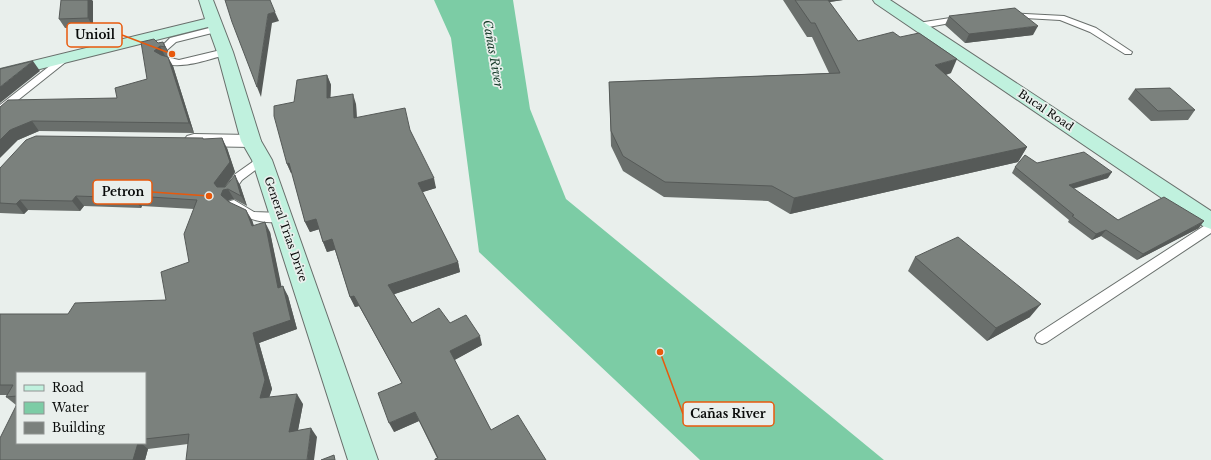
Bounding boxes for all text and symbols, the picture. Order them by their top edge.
water label: Cañas River [480,19,507,90]
callout: Unioil [67,23,122,47]
text: Unioil [75,27,116,42]
street label: Bucal Road [1016,86,1077,134]
street label: General Trias Drive [261,175,311,283]
callout: Petron [93,180,152,204]
text: Petron [102,184,144,199]
legend [16,372,146,444]
text: Road [52,380,84,395]
text: Water [51,400,89,415]
callout: Cañas River [683,402,774,426]
text: Cañas River [690,406,766,421]
text: Building [52,420,106,435]

